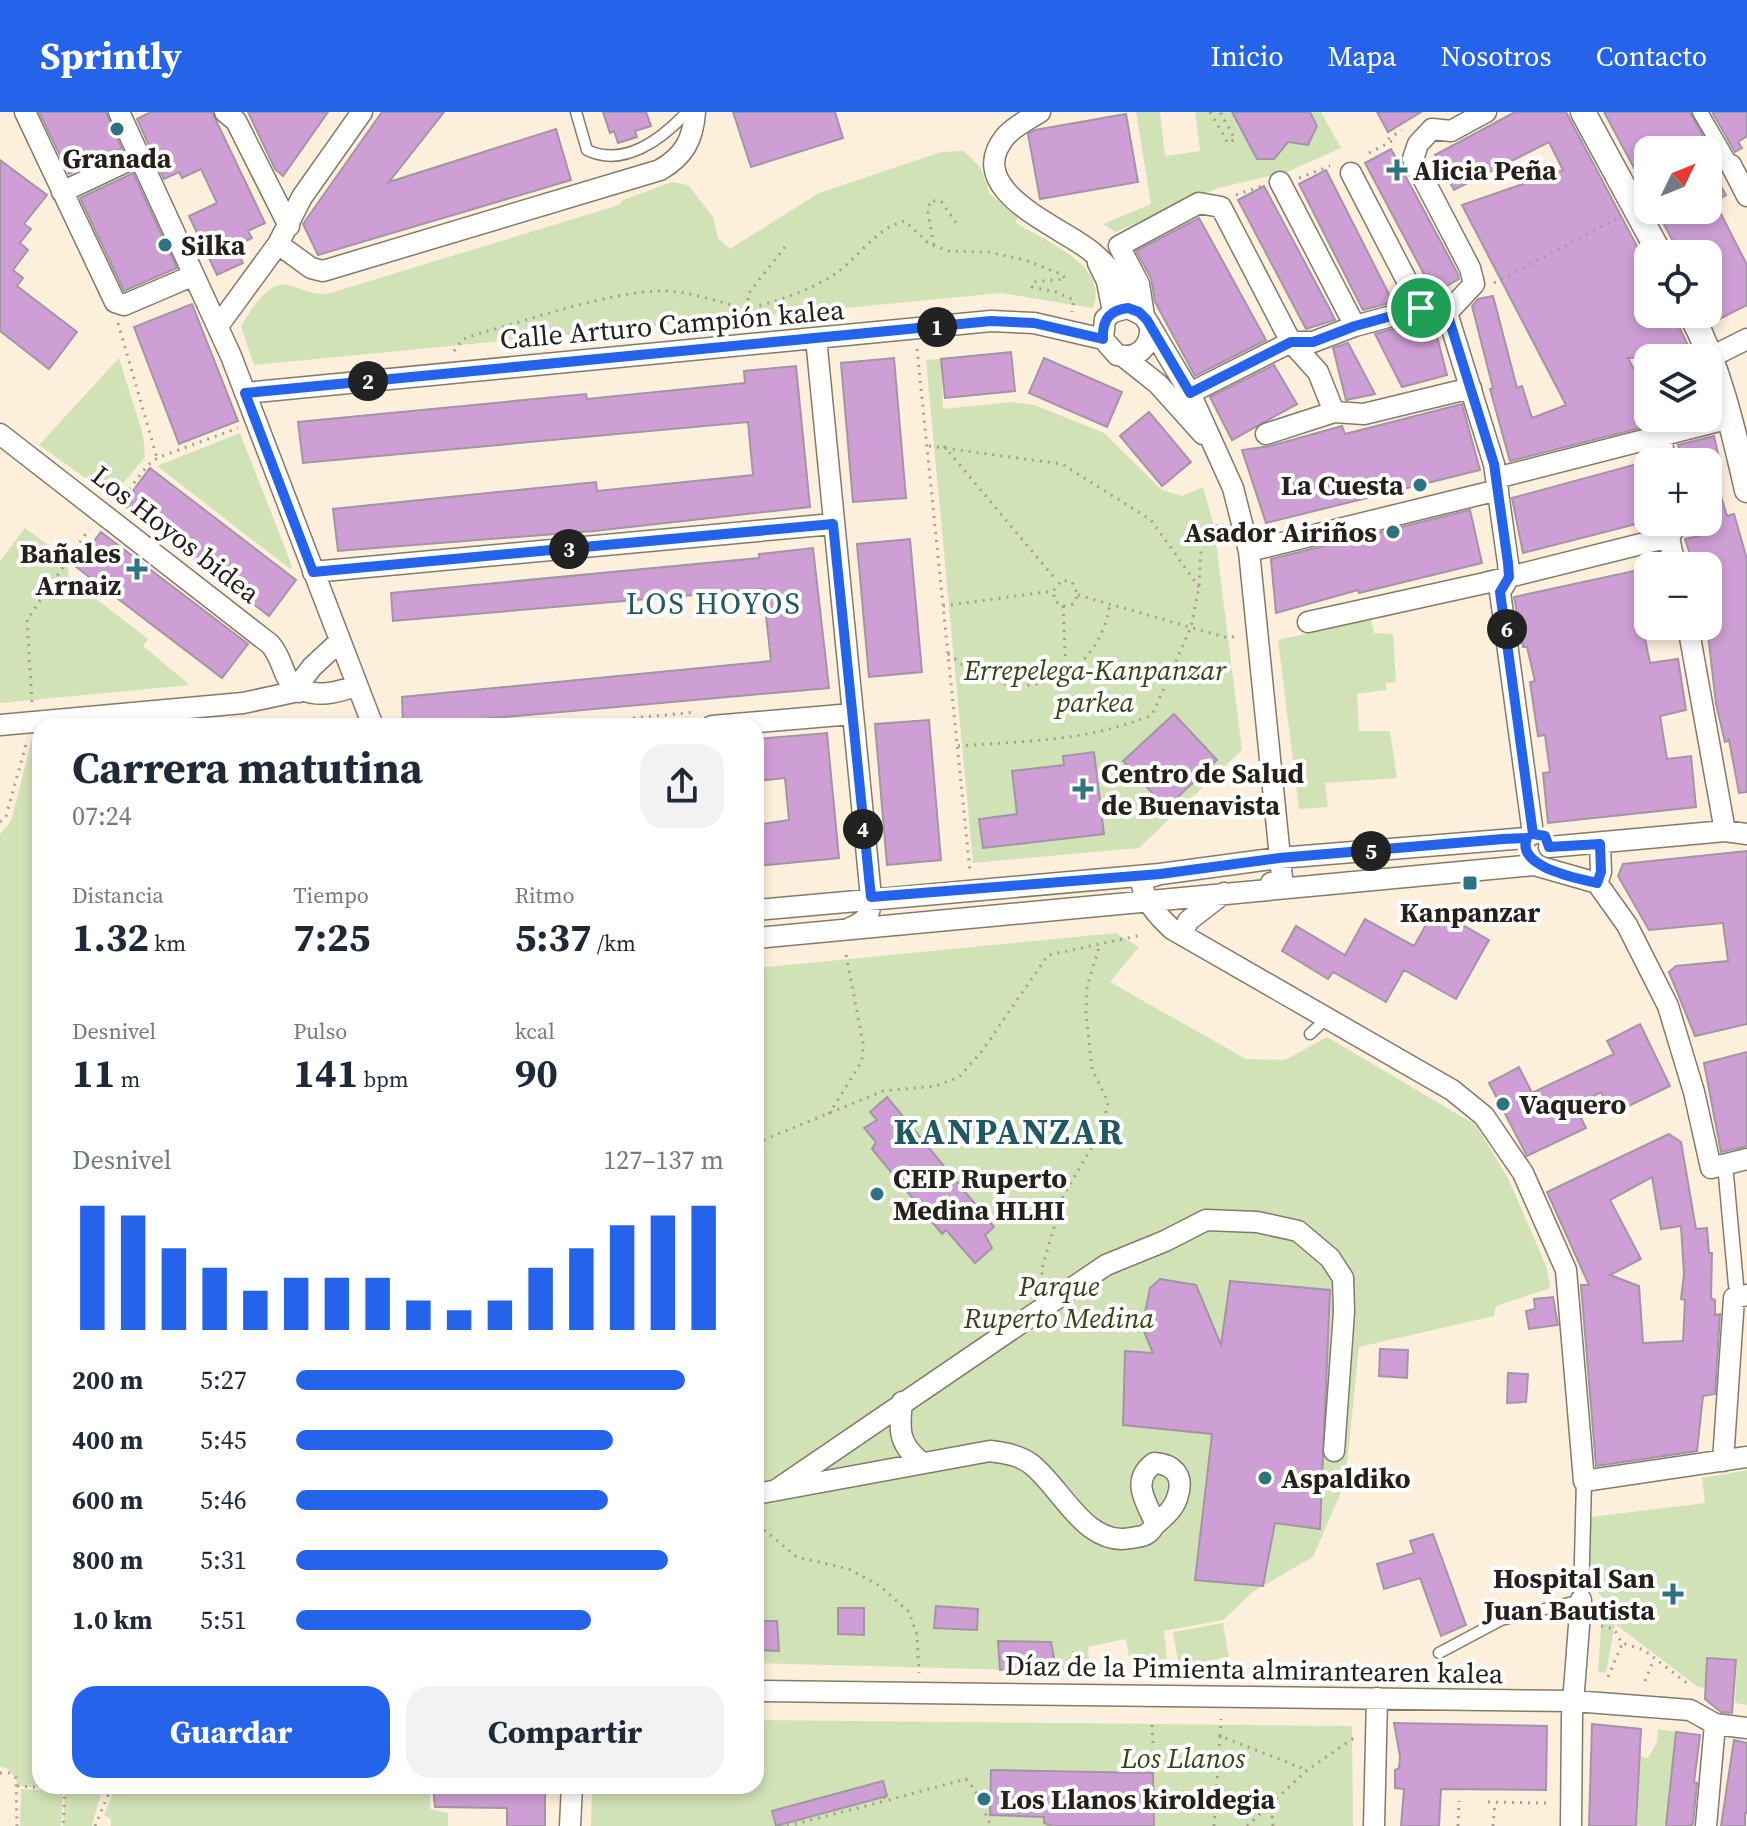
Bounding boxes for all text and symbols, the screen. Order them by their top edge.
text: Sprintly [40,30,182,82]
text: Inicio [1211,37,1284,75]
text: Mapa [1328,37,1397,75]
text: Nosotros [1441,37,1552,75]
text: Contacto [1596,37,1707,75]
marker: Granada [108,120,126,138]
north arrow [1634,136,1722,224]
map controls [1634,136,1722,640]
place label: Granada [62,139,172,177]
place label: Alicia Peña [1413,151,1557,189]
marker: Alicia Peña [1388,161,1406,179]
place label: Silka [181,226,246,264]
marker: Silka [156,236,174,254]
button: locate [1634,240,1722,328]
pin [1387,274,1455,342]
icon: arrive [1399,286,1443,330]
street label: Calle Arturo Campión kalea [498,290,847,358]
pin: 1 [917,307,957,347]
text: 1 [931,312,943,342]
button: layers [1634,344,1722,432]
pin: 2 [348,361,388,401]
text: 2 [362,366,374,396]
button: + [1634,448,1722,536]
street label: Los Hoyos bidea [84,456,269,612]
place label: La Cuesta [1281,466,1404,504]
marker: La Cuesta [1411,476,1429,494]
place label: Asador Airiños [1184,513,1377,551]
marker: Asador Airiños [1384,523,1402,541]
pin: 3 [549,529,589,569]
place label: Bañales Arnaiz [20,534,121,604]
text: 3 [563,534,575,564]
button: − [1634,552,1722,640]
marker: Bañales Arnaiz [128,560,146,578]
district label: LOS HOYOS [626,583,802,624]
pin: 6 [1487,609,1527,649]
text: 6 [1501,614,1513,644]
park label: Errepelega-Kanpanzar parkea [963,651,1227,721]
text: Carrera matutina [72,737,423,798]
button: share [640,744,724,828]
place label: Centro de Salud de Buenavista [1101,754,1305,824]
marker: Centro de Salud de Buenavista [1072,778,1094,800]
text: 07:24 [72,798,132,834]
pin: 4 [843,809,883,849]
text: 4 [857,814,869,844]
pin: 5 [1351,831,1391,871]
text: 5 [1365,836,1377,866]
marker: Kanpanzar [1461,874,1479,892]
text: Distancia [72,880,164,910]
text: Tiempo [293,880,369,910]
text: Ritmo [515,880,575,910]
place label: Kanpanzar [1400,893,1540,931]
text: 1.32 [72,910,149,964]
text: 7:25 [293,910,370,964]
text: 5:37 [515,910,592,964]
text: km [149,928,186,958]
text: /km [592,928,636,958]
text: Desnivel [72,1016,156,1046]
text: Pulso [293,1016,347,1046]
text: kcal [515,1016,555,1046]
text: 11 [72,1046,115,1100]
text: 141 [293,1046,358,1100]
text: 90 [515,1046,558,1100]
text: m [115,1064,140,1094]
text: bpm [358,1064,409,1094]
place label: Vaquero [1519,1085,1626,1123]
marker: Vaquero [1494,1095,1512,1113]
district label: KANPANZAR [893,1107,1125,1156]
text: Desnivel [72,1142,171,1178]
text: 127–137 m [603,1142,724,1178]
place label: CEIP Ruperto Medina HLHI [893,1159,1067,1229]
marker: CEIP Ruperto Medina HLHI [868,1185,886,1203]
park label: Parque Ruperto Medina [963,1267,1155,1337]
text: 200 m [72,1362,143,1398]
text: 5:27 [200,1362,247,1398]
text: 400 m [72,1422,143,1458]
text: 5:45 [200,1422,247,1458]
place label: Aspaldiko [1281,1459,1411,1497]
marker: Aspaldiko [1256,1469,1274,1487]
text: 600 m [72,1482,143,1518]
text: 5:46 [200,1482,247,1518]
text: 800 m [72,1542,143,1578]
text: 5:31 [200,1542,247,1578]
place label: Hospital San Juan Bautista [1482,1559,1655,1629]
marker: Hospital San Juan Bautista [1662,1583,1684,1605]
text: 1.0 km [72,1602,153,1638]
text: 5:51 [200,1602,247,1638]
street label: Díaz de la Pimienta almirantearen kalea [1005,1646,1504,1692]
button: Guardar [72,1686,390,1778]
button: Compartir [406,1686,724,1778]
park label: Los Llanos [1120,1739,1246,1777]
place label: Los Llanos kiroldegia [1000,1780,1276,1818]
marker: Los Llanos kiroldegia [975,1790,993,1808]

